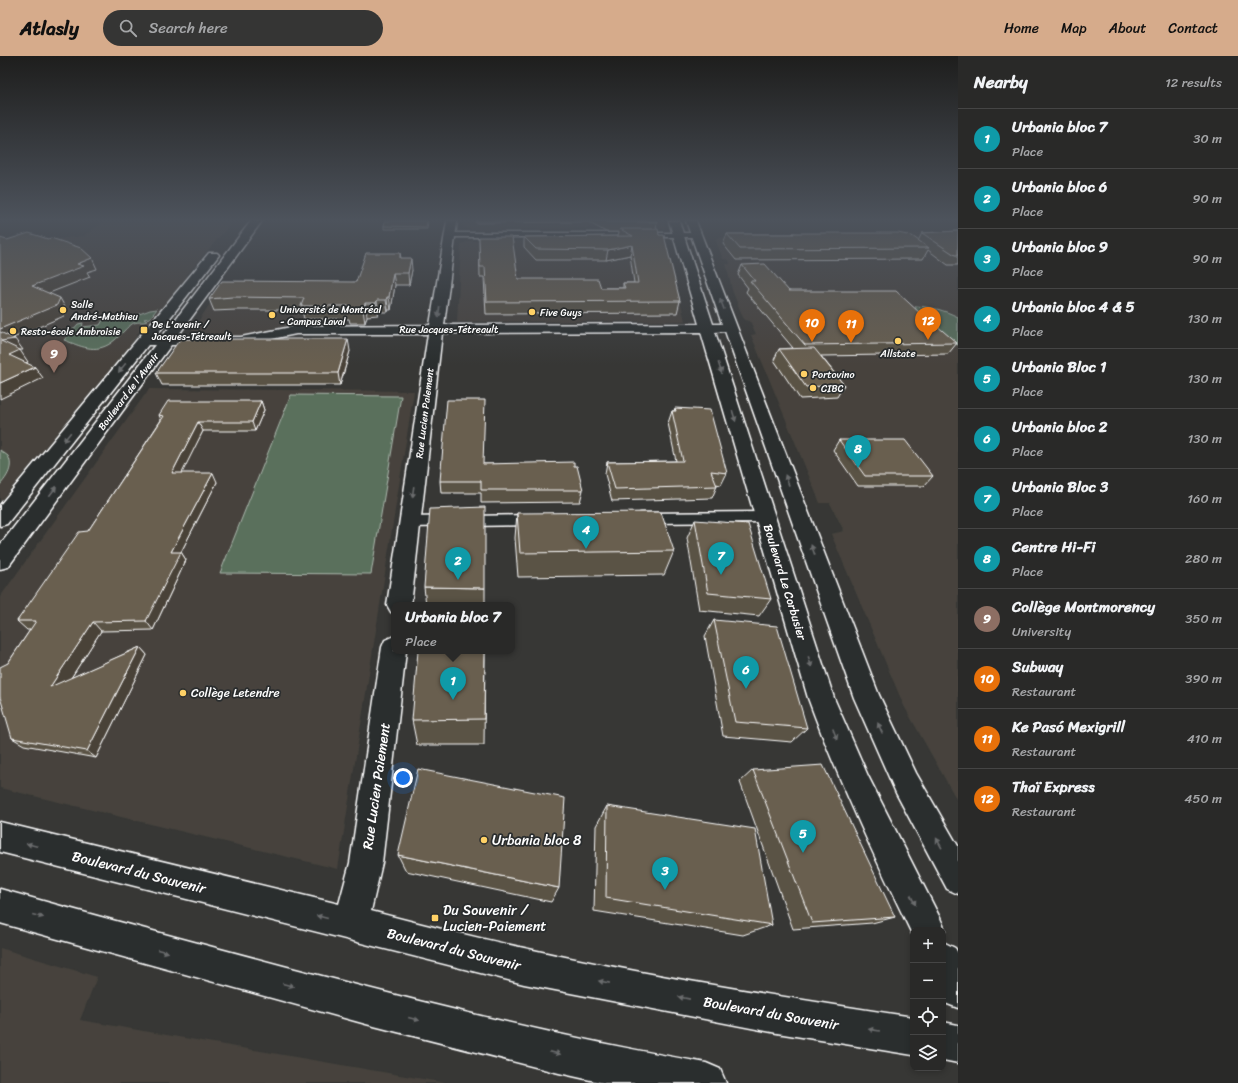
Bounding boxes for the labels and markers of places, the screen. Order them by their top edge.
place label: Salle André-Mathieu [70,296,138,326]
place label: Université de Montréal - Campus Laval [280,301,382,331]
place label: Five Guys [540,304,582,322]
marker: Salle André-Mathieu [58,305,68,315]
marker: Five Guys [527,307,537,317]
pin: 12 [915,307,941,340]
pin: 10 [799,309,825,342]
marker: Université de Montréal - Campus Laval [267,310,277,320]
pin: 11 [838,310,864,343]
place label: De L'avenir / Jacques-Tétreault [151,316,232,346]
place label: Resto-école Ambroisie [21,323,121,341]
marker: De L'avenir / Jacques-Tétreault [139,325,149,335]
marker: Resto-école Ambroisie [8,326,18,336]
marker: Allstate [893,336,903,346]
pin: 9 [41,340,67,373]
place label: Allstate [879,345,916,363]
place label: Portovino [812,366,855,384]
marker: Portovino [799,369,809,379]
place label: CIBC [821,380,844,398]
marker: CIBC [808,383,818,393]
pin: 8 [845,435,871,468]
pin: 4 [573,516,599,549]
pin: 7 [708,542,734,575]
pin: 2 [445,547,471,580]
pin: 6 [733,656,759,689]
pin: 1 [440,667,466,700]
place label: Collège Letendre [191,682,280,704]
marker: Collège Letendre [178,688,188,698]
pin: 5 [790,820,816,853]
place label: Urbania bloc 8 [492,828,582,853]
marker: Urbania bloc 8 [479,835,489,845]
pin: 3 [652,857,678,890]
place label: Du Souvenir / Lucien-Paiement [443,898,546,939]
marker: Du Souvenir / Lucien-Paiement [430,913,440,923]

